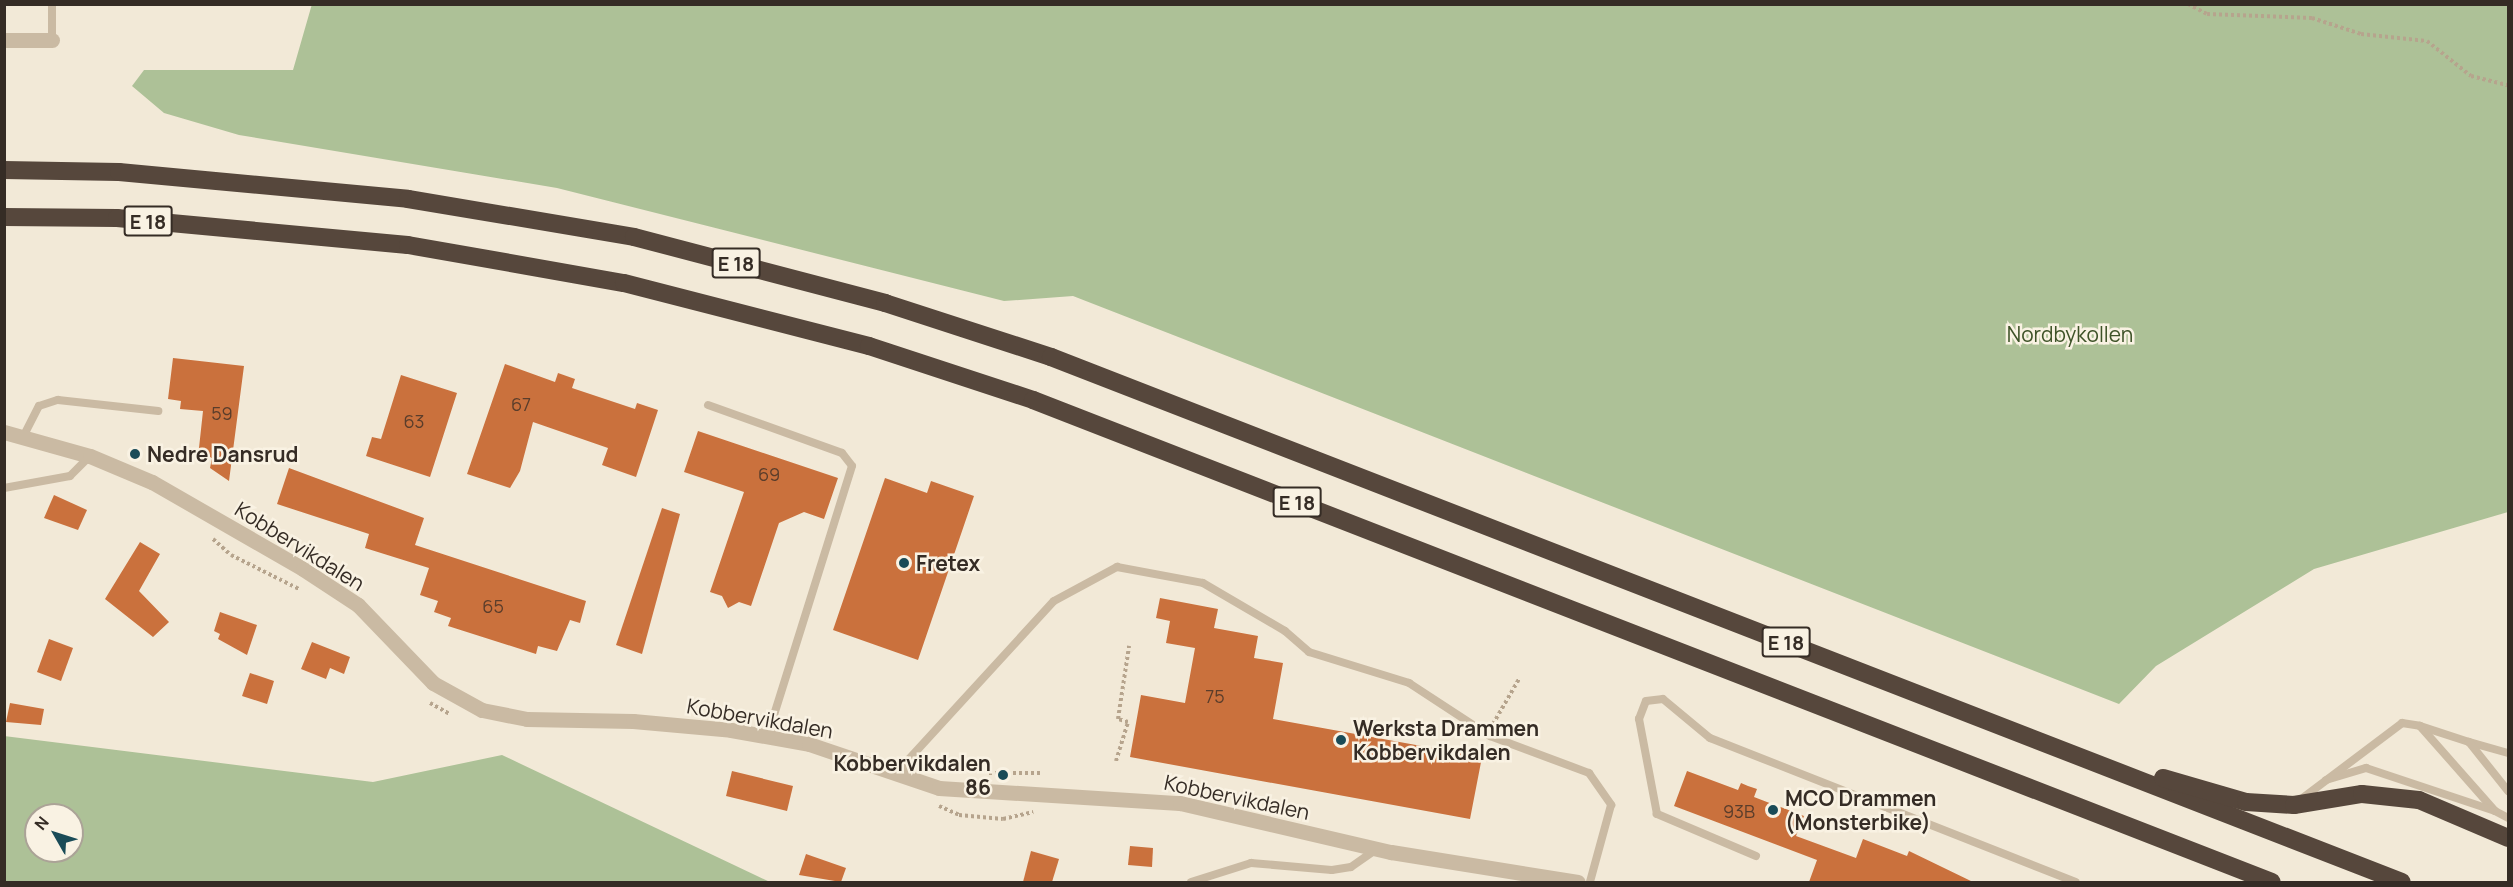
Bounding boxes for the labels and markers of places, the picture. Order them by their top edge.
place label: Nedre Dansrud [147,441,298,467]
marker: Nedre Dansrud [128,447,142,461]
place label: Fretex [916,550,980,576]
marker: Fretex [897,556,911,570]
place label: Werksta Drammen Kobbervikdalen [1353,715,1539,765]
marker: Werksta Drammen Kobbervikdalen [1334,733,1348,747]
place label: Kobbervikdalen 86 [833,750,991,800]
marker: Kobbervikdalen 86 [996,768,1010,782]
place label: MCO Drammen (Monsterbike) [1785,785,1936,835]
marker: MCO Drammen (Monsterbike) [1766,803,1780,817]

